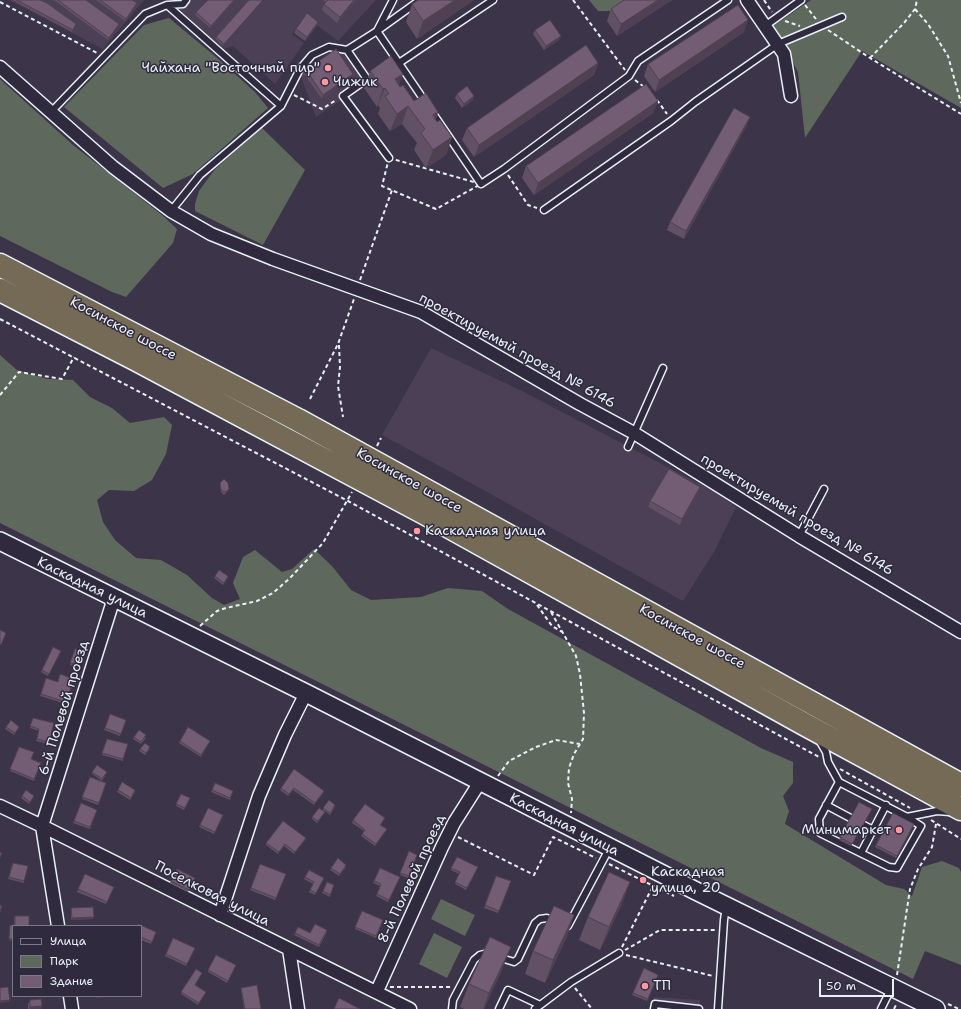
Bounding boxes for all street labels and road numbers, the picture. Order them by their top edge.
street label: проектируемый проезд № 6146 [416,290,618,412]
street label: Косинское шоссе [67,294,179,364]
street label: Косинское шоссе [353,445,465,517]
street label: проектируемый проезд № 6146 [698,451,896,579]
street label: Каскадная улица [34,554,150,622]
street label: Косинское шоссе [636,601,748,673]
street label: 6-й Полевой проезд [35,639,93,777]
street label: Каскадная улица [506,790,622,860]
street label: 8-й Полевой проезд [375,812,449,946]
street label: Поселковая улица [152,858,272,930]

